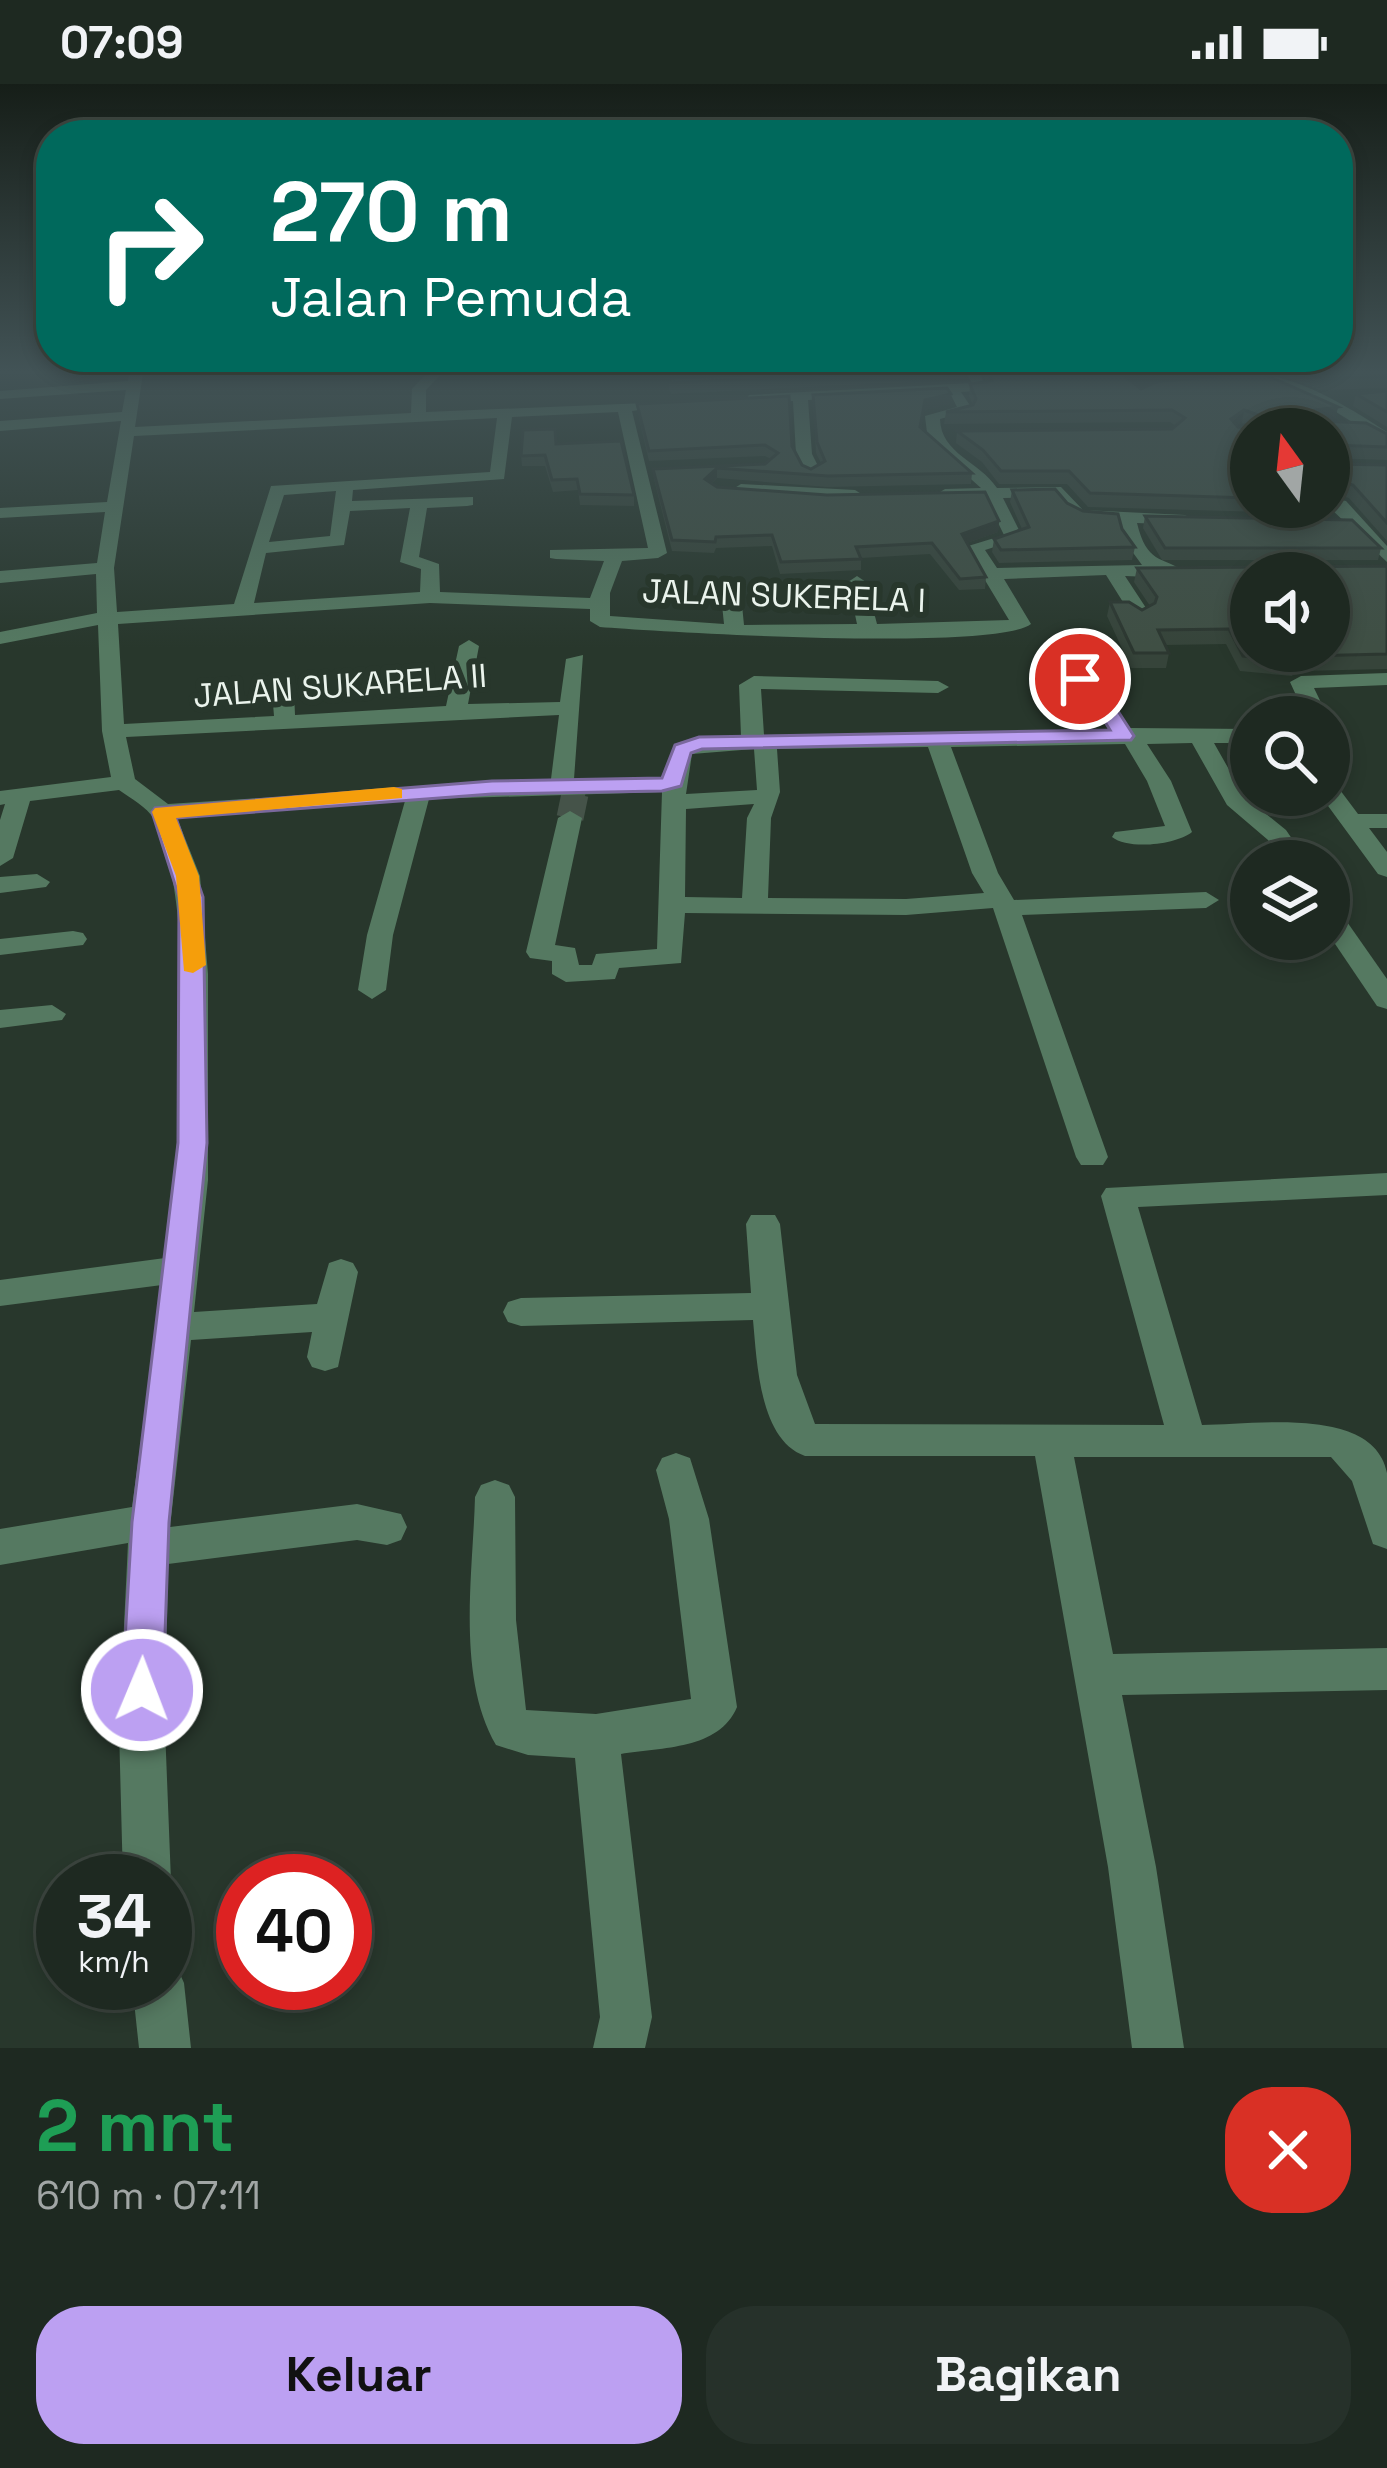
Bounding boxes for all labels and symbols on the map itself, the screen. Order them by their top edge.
north arrow [1230,408,1350,528]
street label: JALAN SUKERELA I [641,570,927,622]
pin [1029,628,1131,730]
street label: JALAN SUKARELA II [192,655,488,717]
position arrow [79,1627,205,1753]
speed limit sign: 40 [216,1854,372,2010]

